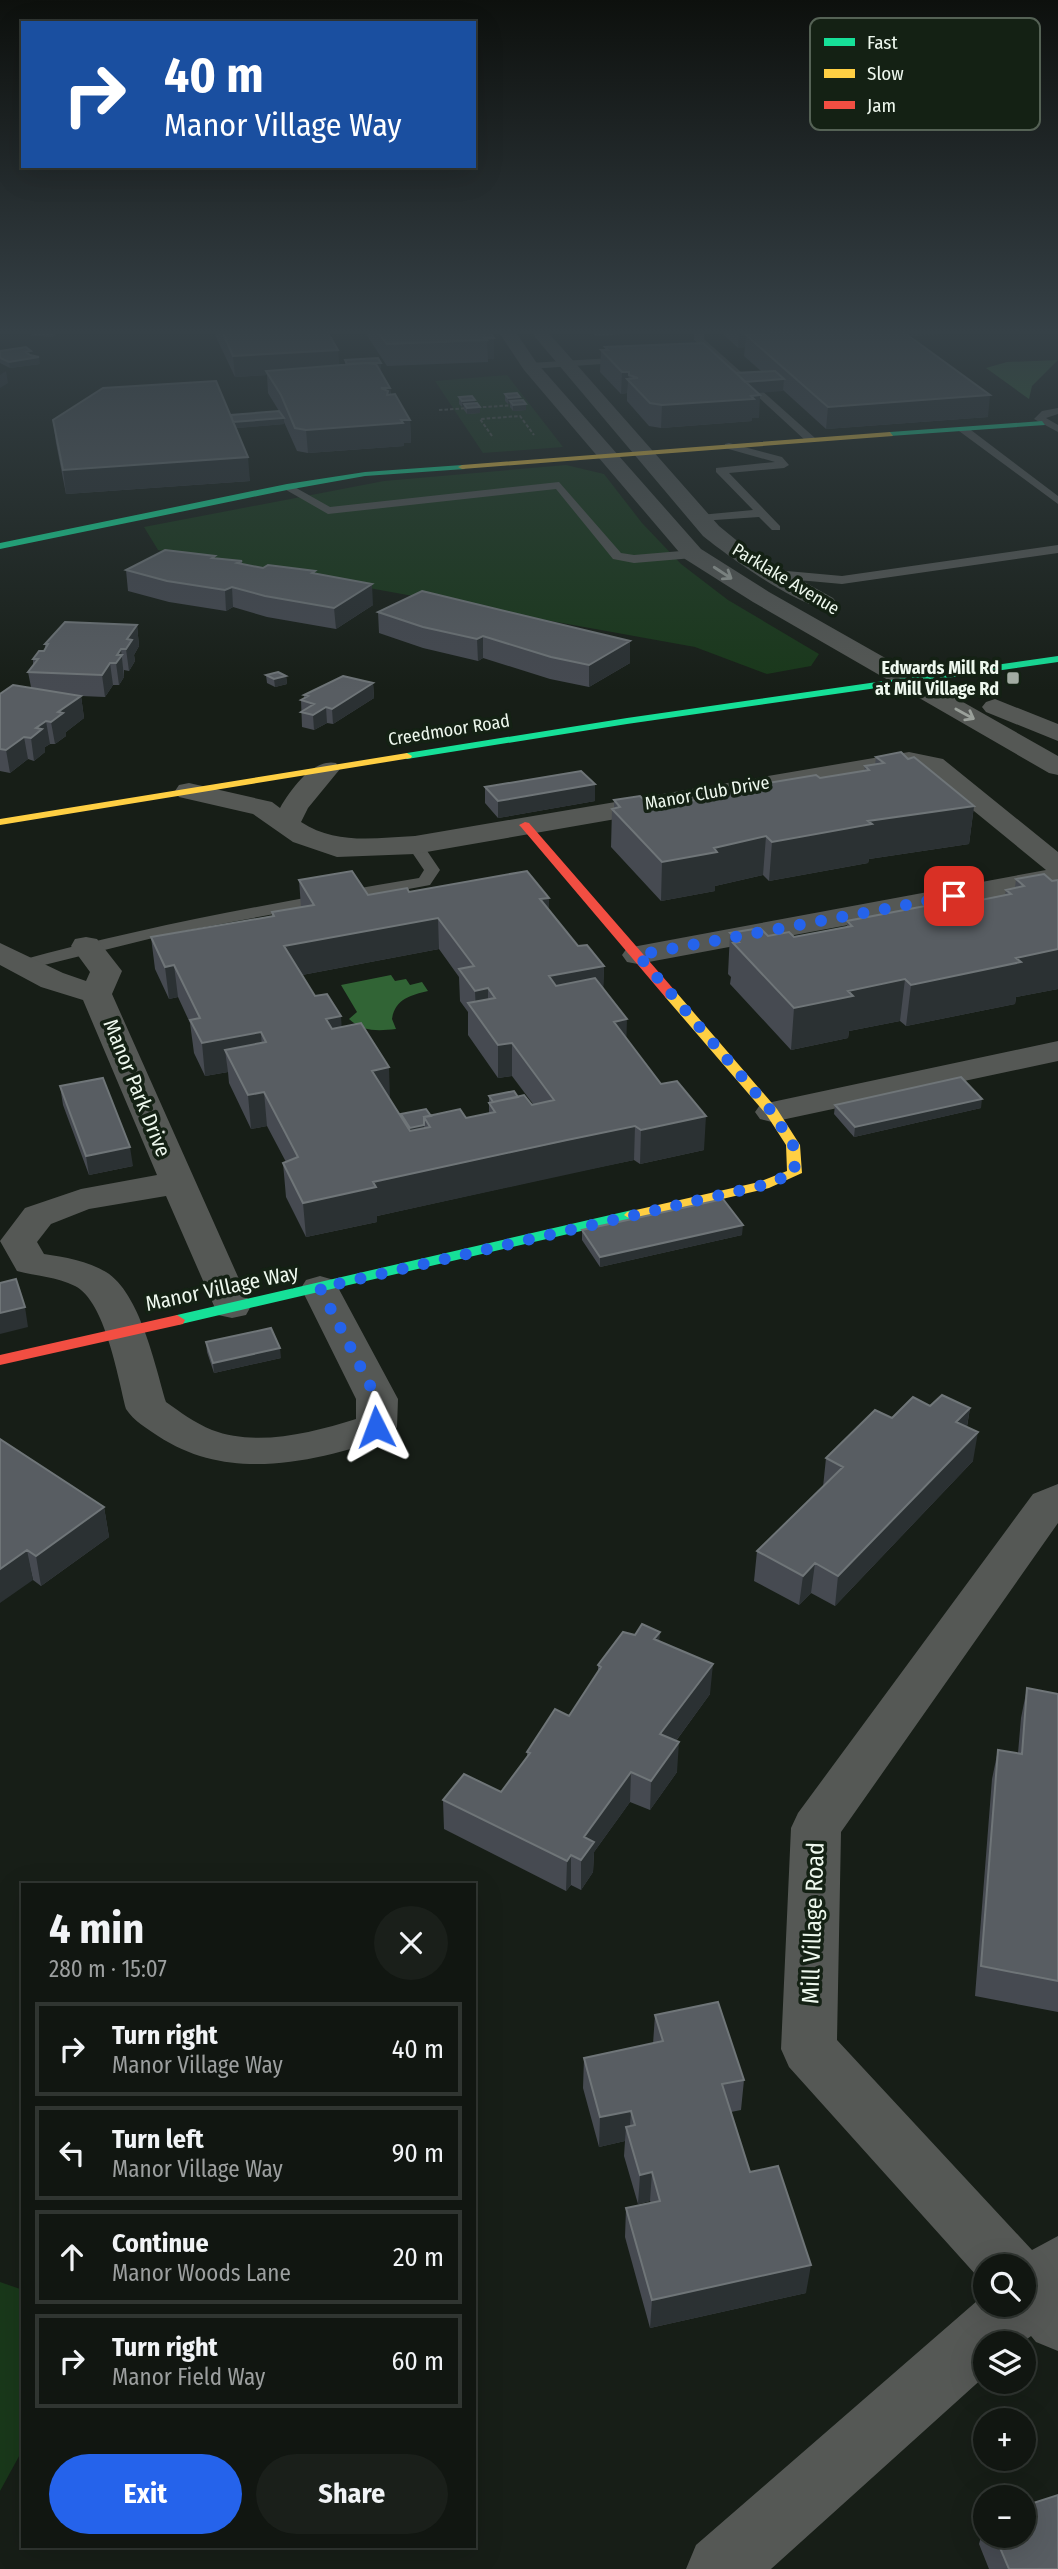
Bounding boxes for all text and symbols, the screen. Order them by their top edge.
legend [810,18,1040,130]
text: Fast [867,31,898,54]
text: 40 m [164,46,264,105]
icon: right [49,49,140,140]
text: Slow [867,62,904,85]
text: Jam [867,94,896,117]
text: Manor Village Way [164,106,402,144]
street label: Parklake Avenue [729,538,844,620]
one-way arrow [713,566,733,580]
place label: Edwards Mill Rd at Mill Village Rd [875,657,999,700]
marker: Edwards Mill Rd at Mill Village Rd [1005,670,1021,686]
one-way arrow [954,707,974,721]
street label: Creedmoor Road [387,710,511,750]
street label: Manor Club Drive [643,771,771,815]
pin [924,866,984,926]
icon: arrive [935,877,973,915]
street label: Manor Park Drive [98,1015,176,1161]
street label: Manor Village Way [143,1259,302,1317]
position arrow [339,1390,413,1464]
street label: Mill Village Road [796,1842,830,2004]
text: 4 min [49,1904,144,1954]
button: close [374,1906,448,1980]
text: 280 m · 15:07 [49,1955,167,1983]
text: Turn right [112,2020,218,2051]
icon: right [53,2030,91,2068]
text: 40 m [392,2034,444,2065]
text: Manor Village Way [112,2051,283,2079]
text: Turn left [112,2124,204,2155]
icon: left [53,2134,91,2172]
text: 90 m [392,2138,444,2169]
text: Manor Village Way [112,2155,283,2183]
text: Continue [112,2228,209,2259]
icon: ahead [53,2238,91,2276]
text: 20 m [393,2242,444,2273]
map controls [973,2254,1036,2548]
button: search [973,2254,1036,2317]
text: Manor Woods Lane [112,2259,291,2287]
button: layers [973,2331,1036,2394]
text: Turn right [112,2332,218,2363]
icon: right [53,2342,91,2380]
text: 60 m [391,2346,444,2377]
text: Manor Field Way [112,2363,265,2391]
button: + [973,2408,1036,2471]
button: Exit [49,2454,242,2534]
button: Share [256,2454,448,2534]
button: − [973,2485,1036,2548]

